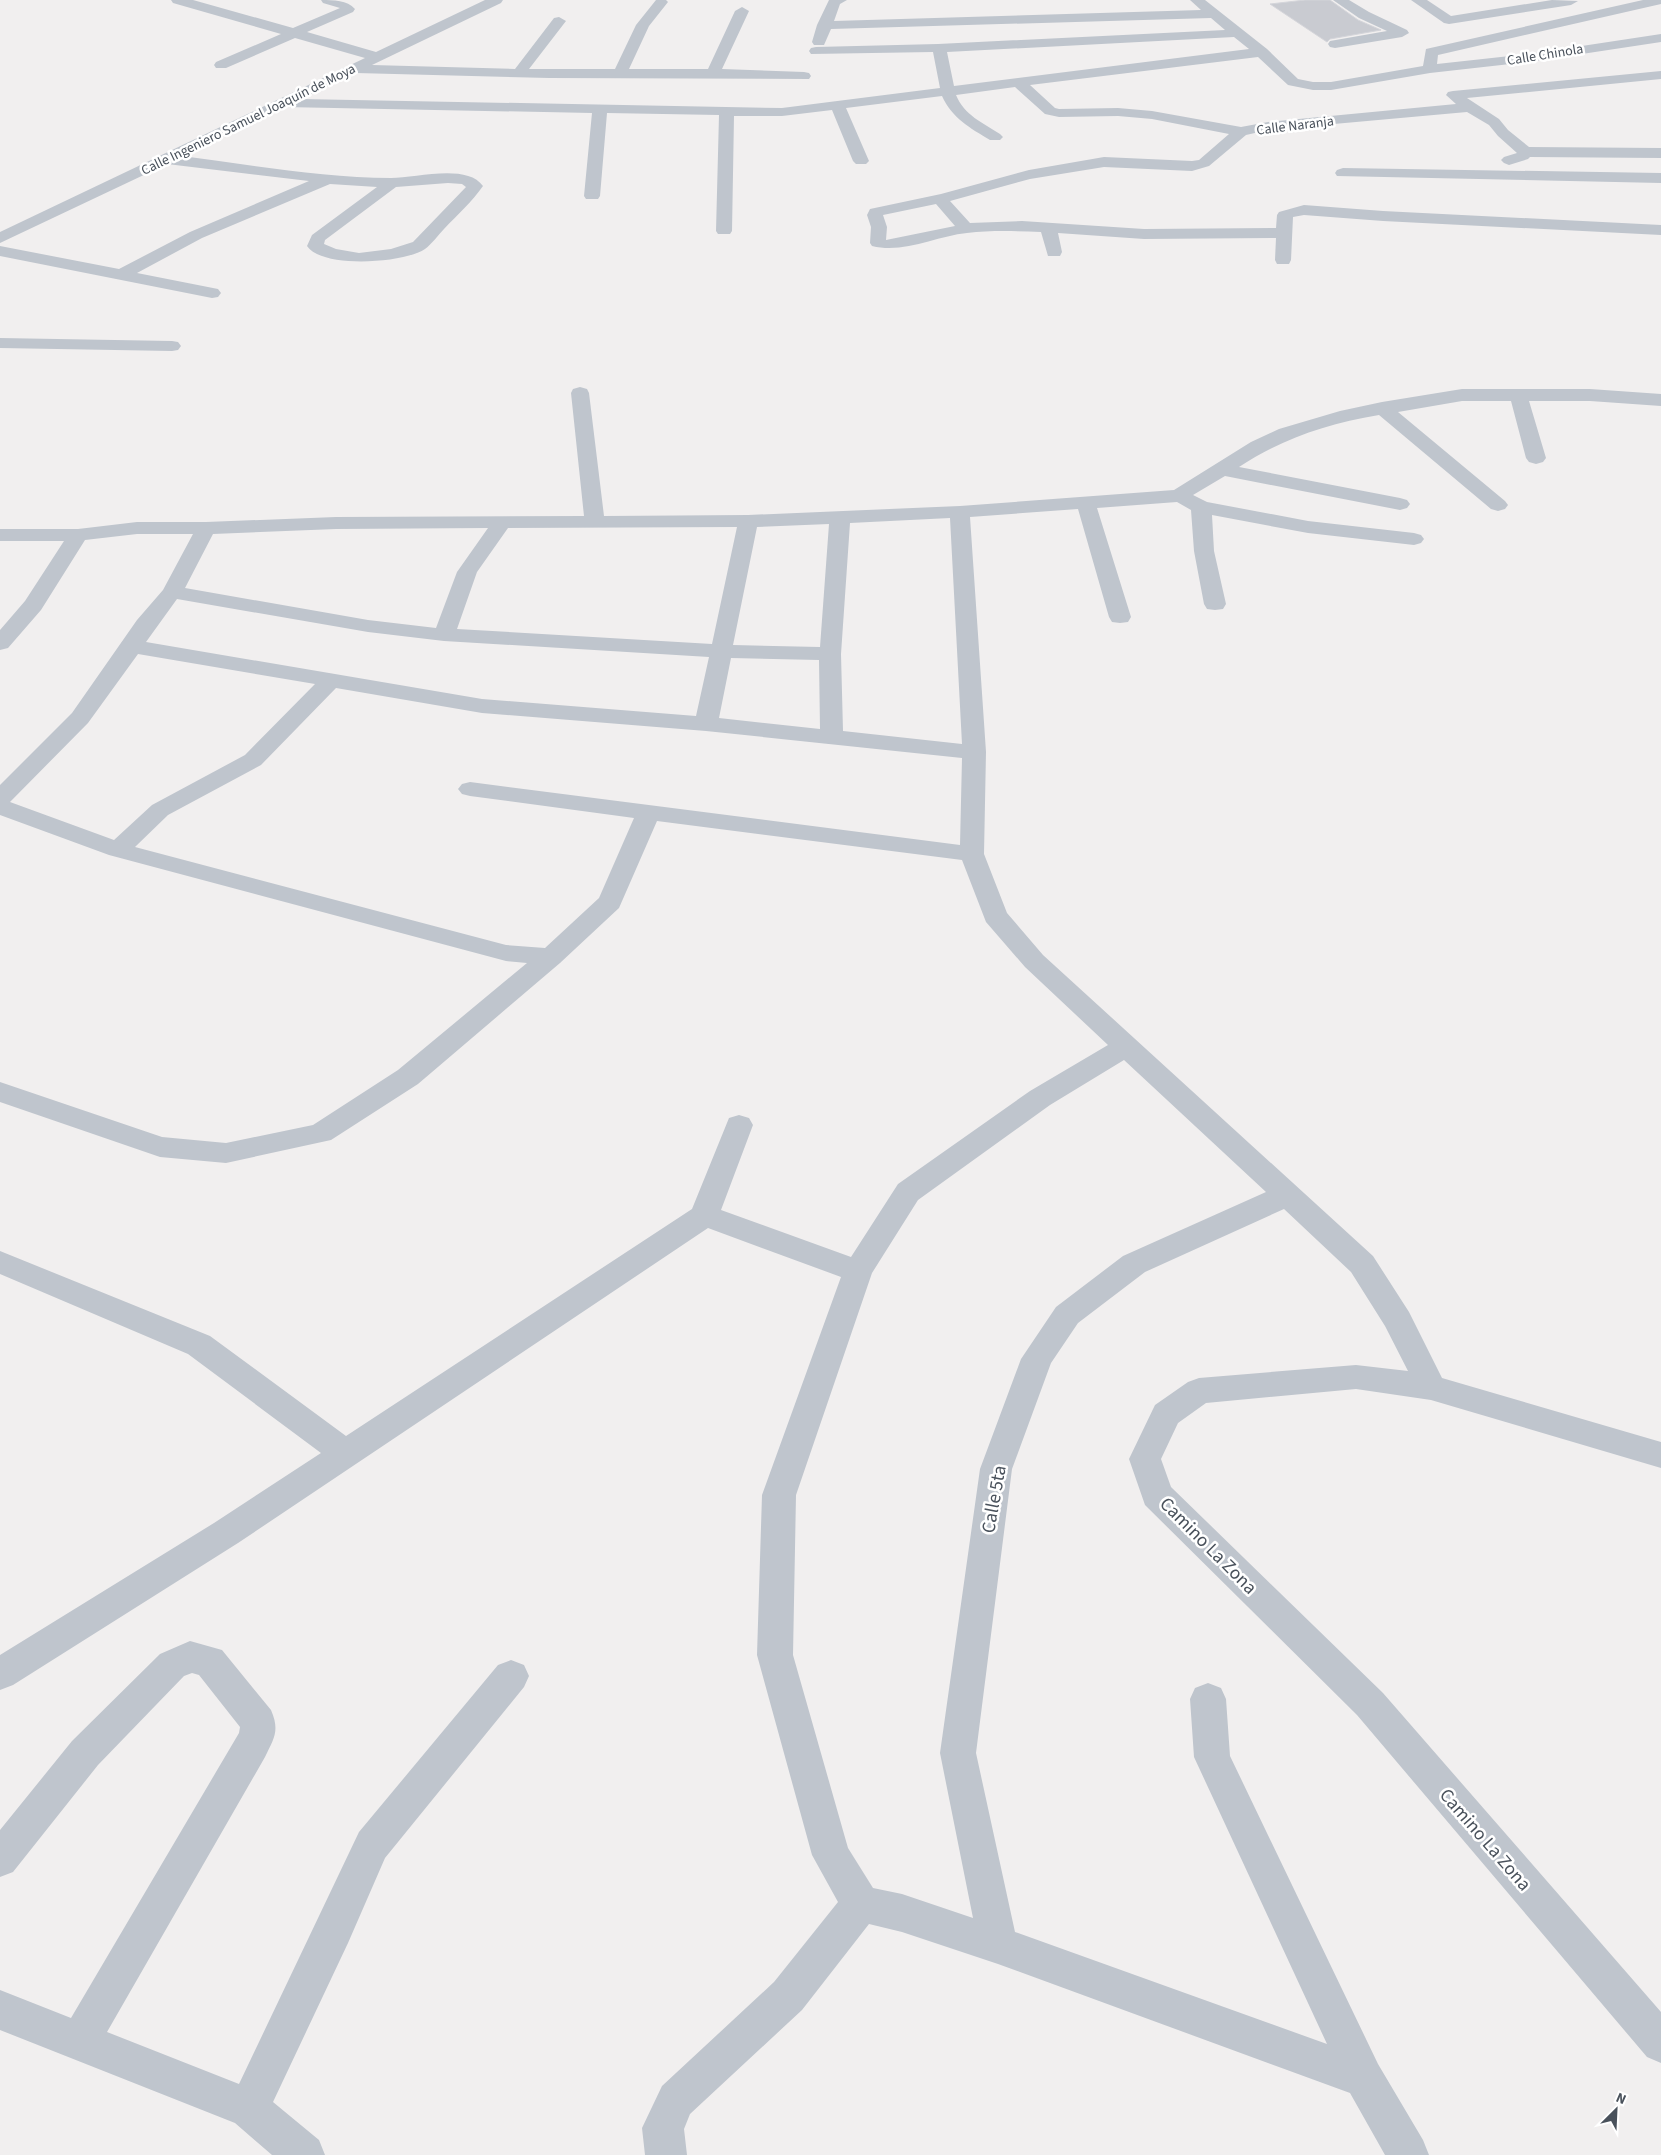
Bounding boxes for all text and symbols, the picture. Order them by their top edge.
street label: Calle Chinola [1506,39,1585,71]
street label: Calle Ingeniero Samuel Joaquín de Moya [138,59,359,181]
street label: Calle Naranja [1255,111,1335,141]
street label: Calle 5ta [975,1463,1014,1535]
street label: Camino La Zona [1153,1491,1263,1601]
street label: Camino La Zona [1433,1783,1537,1897]
north arrow [1591,2085,1641,2135]
text: N [1613,2088,1629,2110]

